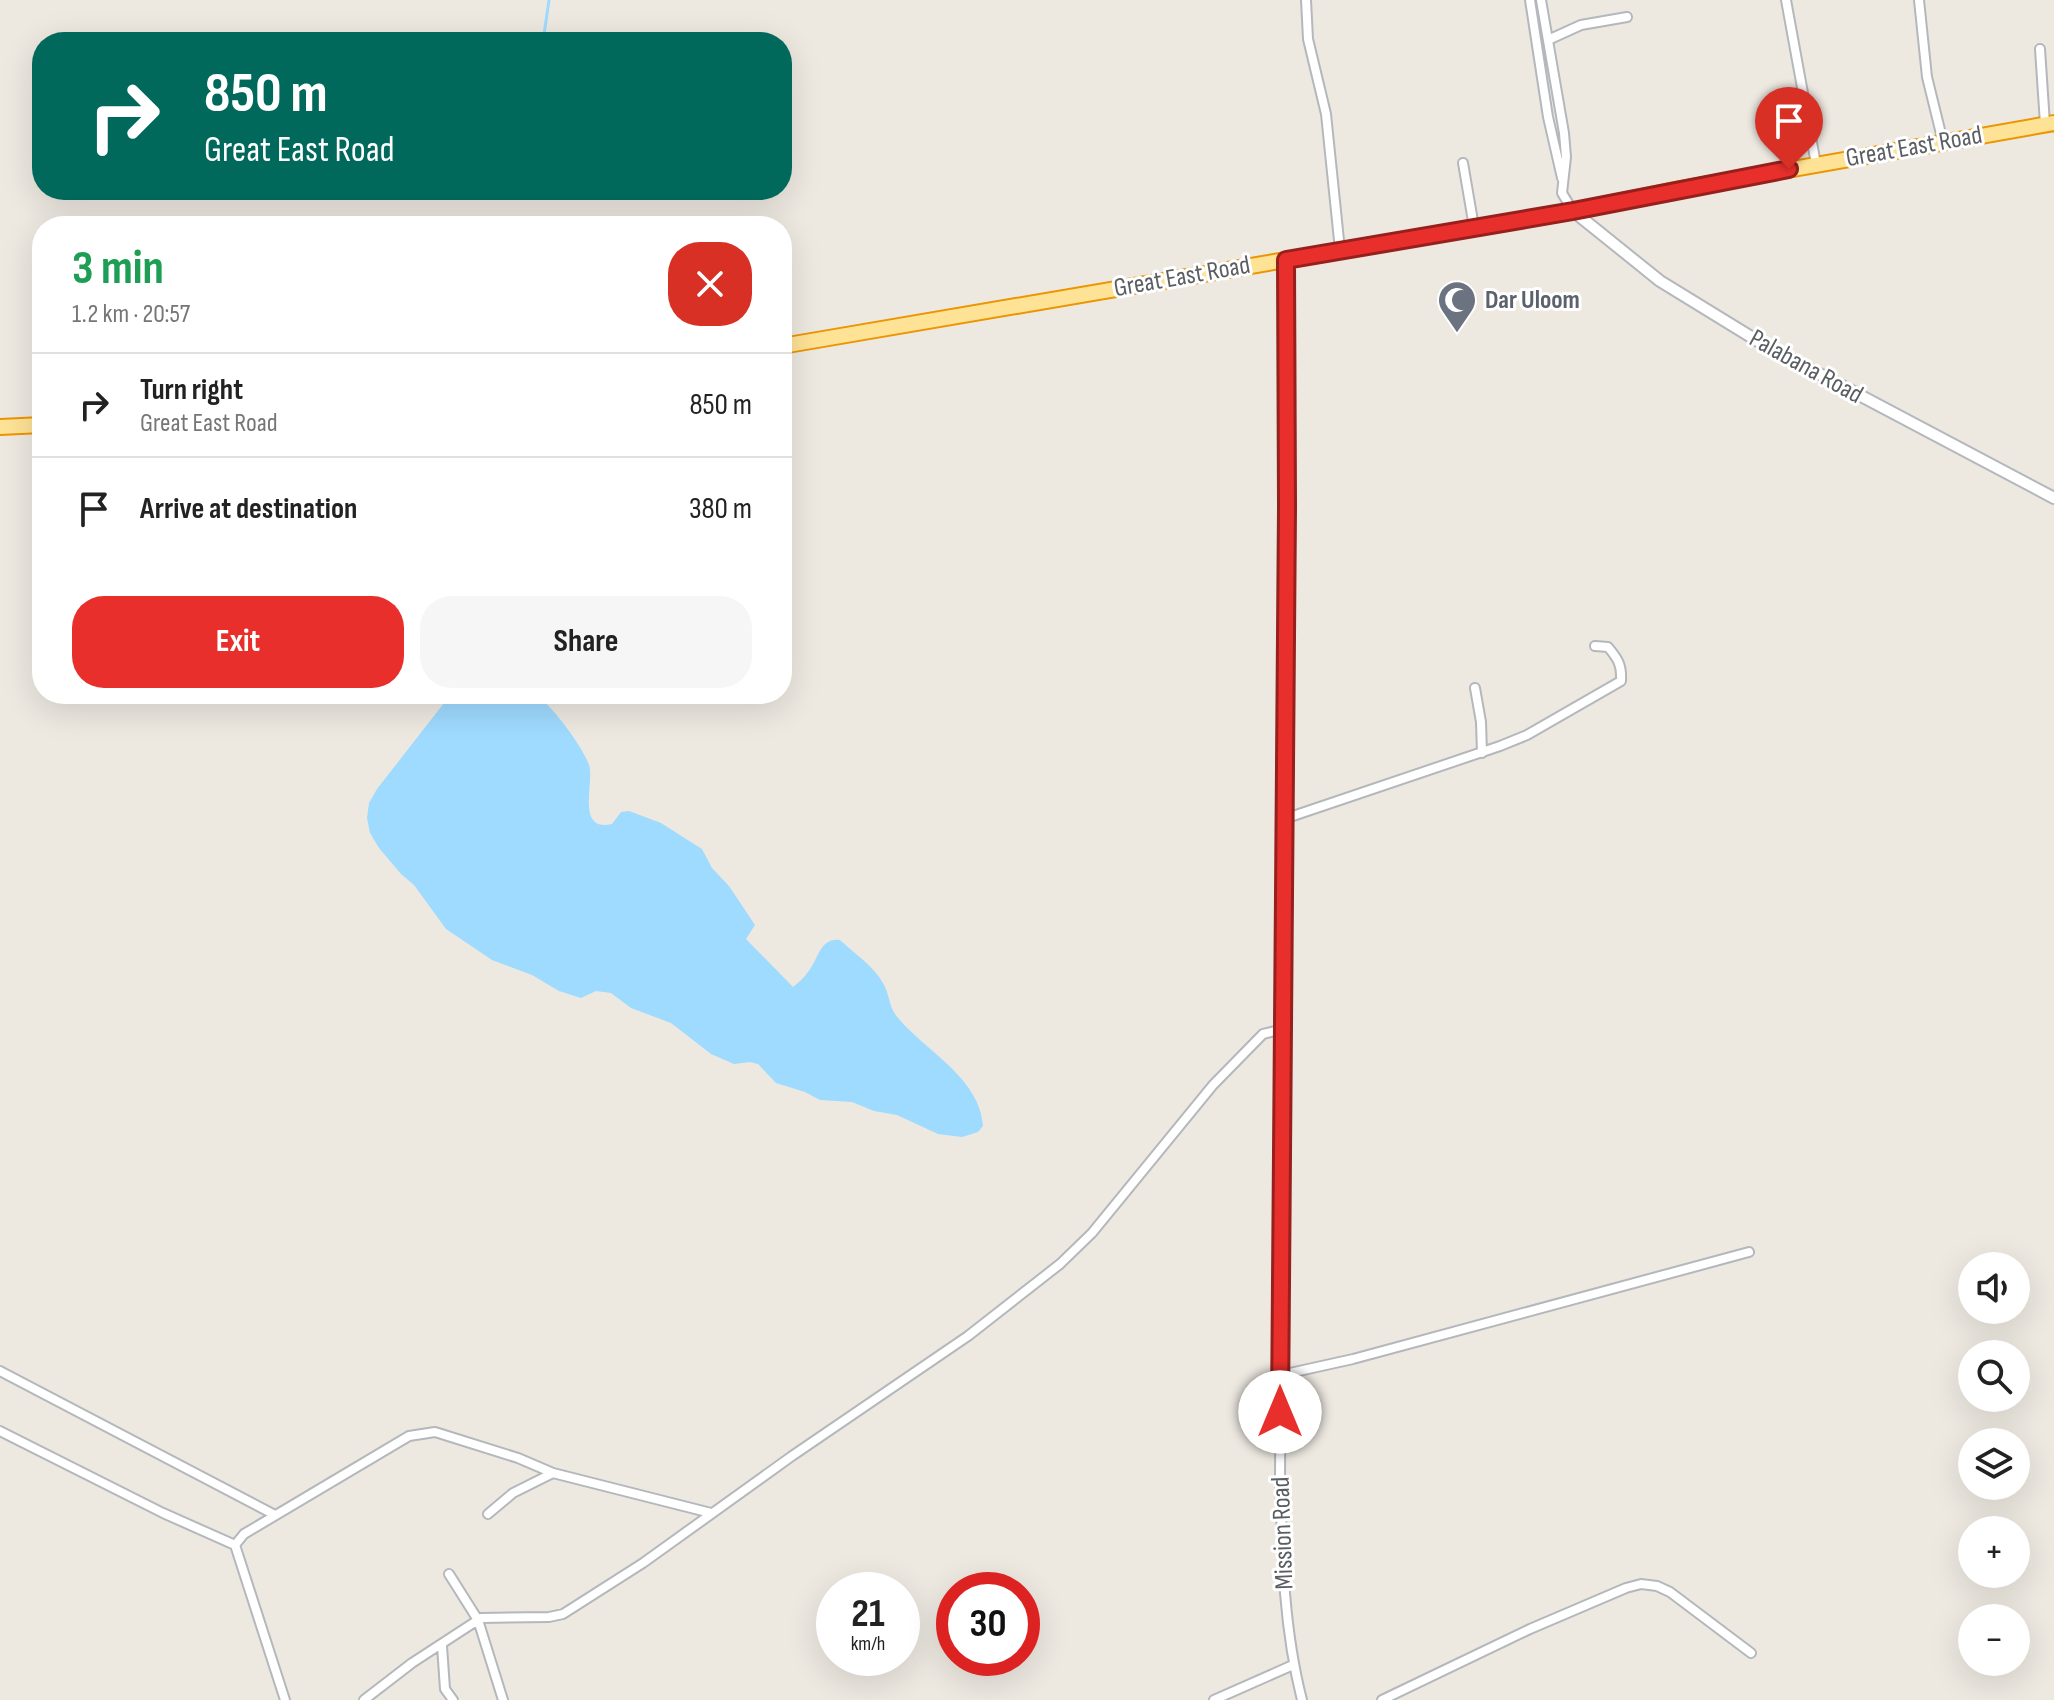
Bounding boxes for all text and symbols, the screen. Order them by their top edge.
text: 850 m [204,61,328,128]
icon: right [72,64,176,168]
pin [1755,87,1823,169]
icon: arrive [1767,99,1811,143]
street label: Great East Road [1844,120,1984,174]
text: Great East Road [204,129,395,172]
text: 3 min [72,240,164,297]
button: close [668,242,752,326]
street label: Great East Road [1112,250,1252,304]
mosque icon: Dar Uloom [1436,279,1478,334]
place label: Dar Uloom [1485,285,1580,316]
text: 1.2 km · 20:57 [72,299,190,330]
street label: Palabana Road [1744,323,1868,411]
text: Turn right [140,372,243,408]
icon: right [72,383,116,427]
text: 850 m [689,387,752,423]
text: Great East Road [140,408,278,439]
icon: arrive [72,487,116,531]
text: Arrive at destination [140,491,357,527]
text: 380 m [689,491,752,527]
button: Exit [72,596,404,688]
button: Share [420,596,752,688]
map controls [1958,1252,2030,1676]
button: sound [1958,1252,2030,1324]
button: search [1958,1340,2030,1412]
position arrow [1238,1370,1322,1454]
button: layers [1958,1428,2030,1500]
street label: Mission Road [1266,1476,1300,1590]
button: + [1958,1516,2030,1588]
speed limit sign: 30 [936,1572,1040,1676]
text: 21 [851,1590,885,1638]
button: − [1958,1604,2030,1676]
text: km/h [851,1632,885,1656]

